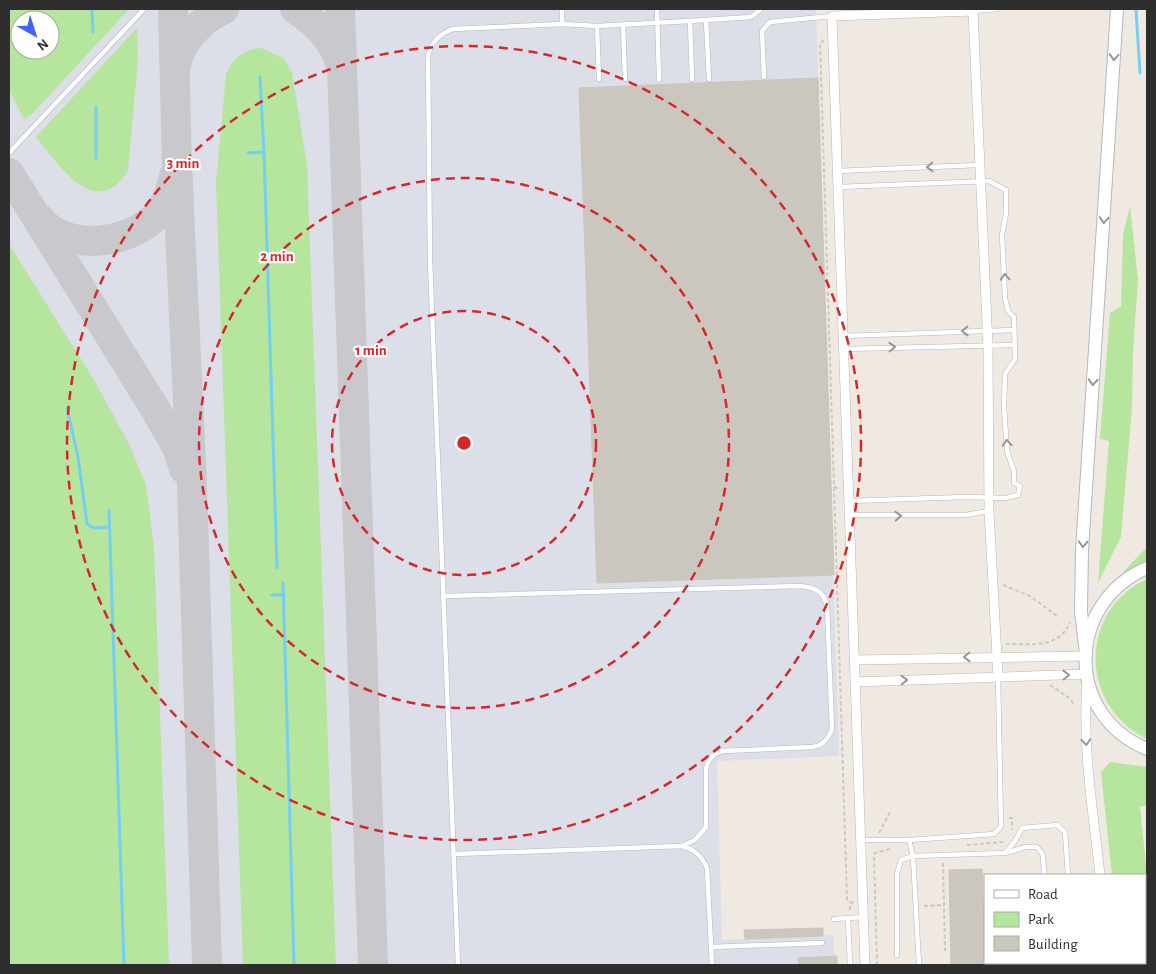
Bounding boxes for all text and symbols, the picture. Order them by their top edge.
north arrow [10,10,60,60]
text: N [34,36,51,53]
one-way arrow [1109,54,1120,62]
text: 3 min [167,156,199,171]
one-way arrow [925,162,933,172]
one-way arrow [1098,216,1109,224]
text: 2 min [260,249,294,264]
one-way arrow [999,273,1010,281]
one-way arrow [961,326,969,336]
one-way arrow [889,342,897,353]
text: 1 min [355,343,387,358]
one-way arrow [1088,378,1099,386]
centre of rings [455,434,473,452]
one-way arrow [1002,439,1013,447]
one-way arrow [894,511,902,521]
one-way arrow [1077,540,1088,548]
one-way arrow [962,652,970,662]
one-way arrow [1063,669,1071,680]
one-way arrow [900,675,908,685]
one-way arrow [1080,738,1091,746]
legend [984,874,1146,964]
text: Road [1028,887,1058,902]
text: Park [1028,912,1054,927]
text: Building [1028,937,1078,952]

